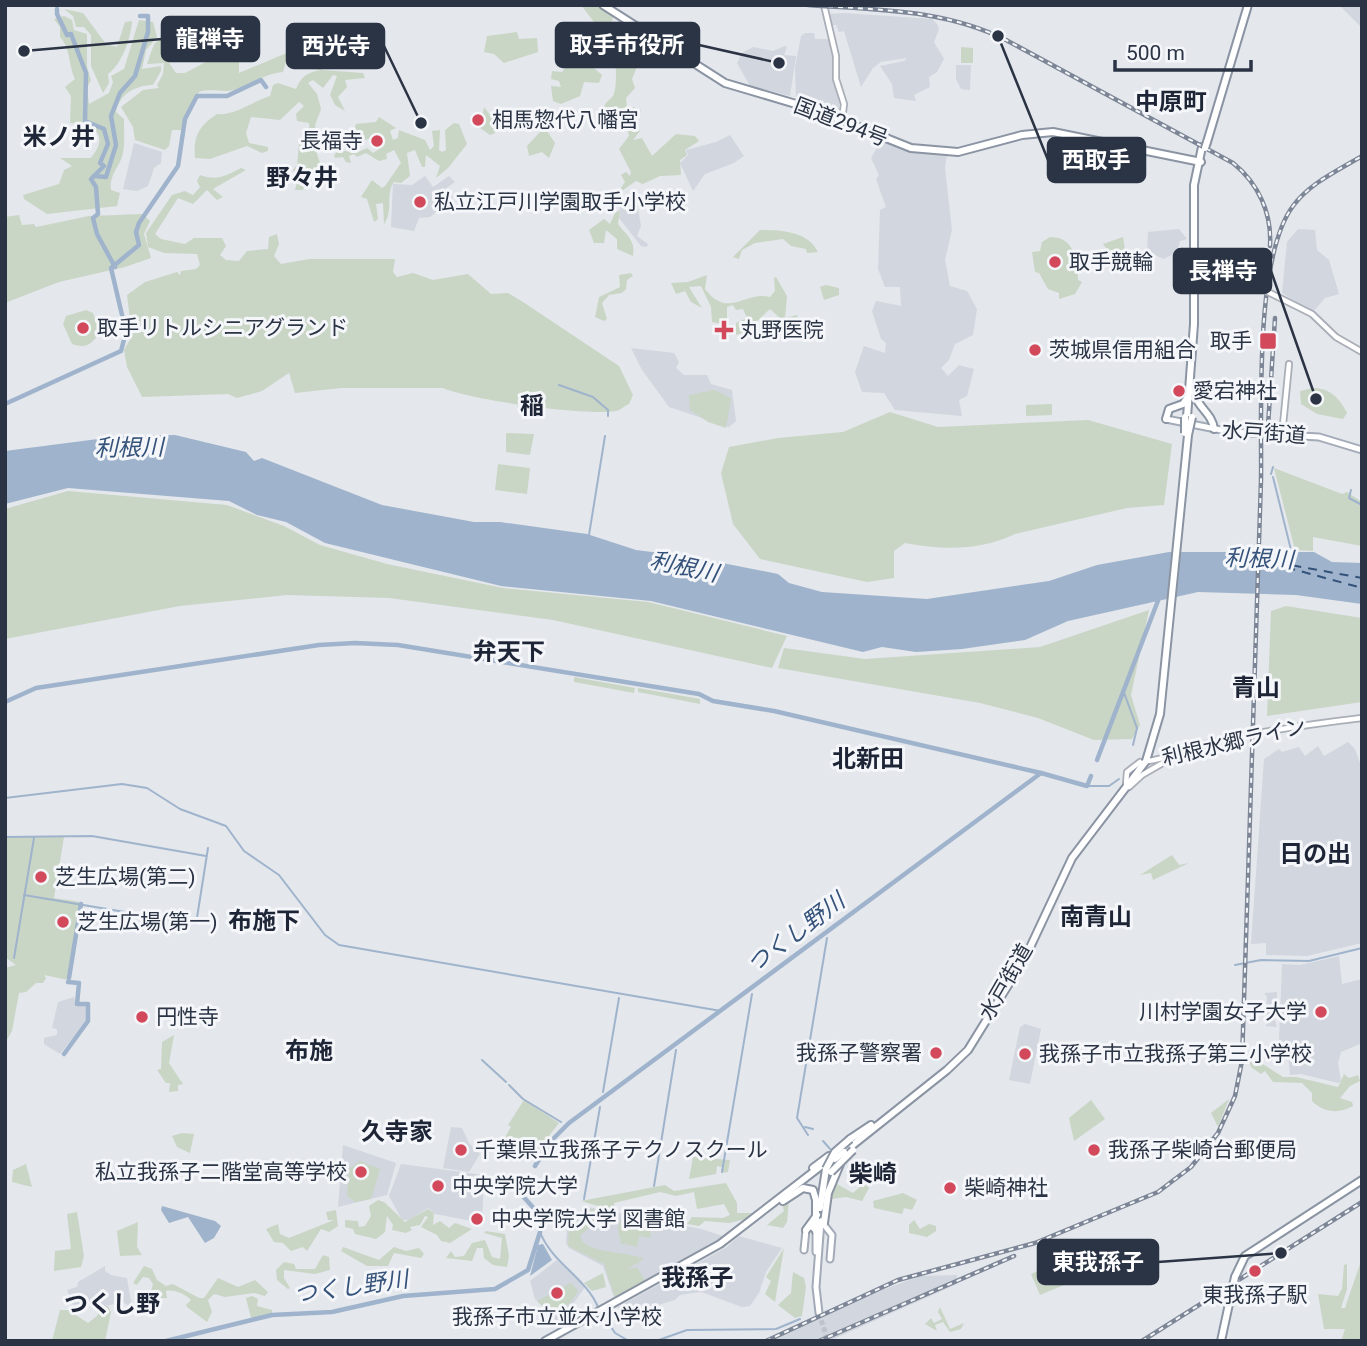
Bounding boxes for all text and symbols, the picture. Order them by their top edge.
callout: 龍禅寺 [162,17,259,61]
callout: 取手市役所 [556,23,699,67]
callout: 西光寺 [287,24,384,68]
text: 龍禅寺 [176,26,245,53]
scale bar [1115,28,1252,72]
text: 取手市役所 [570,32,685,59]
text: 西光寺 [302,33,371,60]
text: 500 m [1126,41,1185,65]
district label: 中原町 [1135,88,1207,116]
street label: 国道294号 [791,93,891,151]
place label: 相馬惣代八幡宮 [492,108,639,132]
marker: 相馬惣代八幡宮 [470,112,486,128]
district label: 米ノ井 [23,123,95,151]
place label: 長福寺 [300,129,363,153]
marker: 長福寺 [369,133,385,149]
callout: 西取手 [1048,138,1145,182]
text: 西取手 [1062,147,1131,174]
district label: 野々井 [266,164,338,192]
place label: 私立江戸川学園取手小学校 [434,190,686,214]
marker: 私立江戸川学園取手小学校 [412,194,428,210]
callout: 長禅寺 [1174,249,1271,293]
place label: 取手競輪 [1069,250,1153,274]
marker: 取手競輪 [1047,254,1063,270]
text: 長禅寺 [1189,258,1258,285]
place label: 取手リトルシニアグランド [97,316,348,340]
place label: 丸野医院 [740,318,824,342]
marker: 取手リトルシニアグランド [75,320,91,336]
marker: 丸野医院 [714,320,734,340]
place label: 取手 [1210,329,1252,353]
marker: 取手 [1258,331,1278,351]
place label: 茨城県信用組合 [1049,338,1196,362]
marker: 茨城県信用組合 [1027,342,1043,358]
place label: 愛宕神社 [1193,379,1277,403]
marker: 愛宕神社 [1171,383,1187,399]
district label: 稲 [520,392,544,420]
street label: 水戸街道 [1221,418,1307,448]
water label: 利根川 [94,434,167,462]
water label: 利根川 [1224,544,1297,574]
water label: 利根川 [647,547,723,588]
district label: 弁天下 [473,638,545,666]
district label: 青山 [1232,674,1280,702]
street label: 利根水郷ライン [1160,714,1308,770]
district label: 北新田 [832,745,904,773]
district label: 日の出 [1279,840,1351,868]
place label: 芝生広場(第二) [55,865,196,889]
marker: 芝生広場(第二) [33,869,49,885]
water label: つくし野川 [742,886,852,978]
district label: 南青山 [1060,903,1132,931]
district label: 布施下 [228,907,300,935]
place label: 芝生広場(第一) [77,910,218,934]
marker: 芝生広場(第一) [55,914,71,930]
street label: 水戸街道 [975,940,1037,1024]
place label: 川村学園女子大学 [1139,1000,1307,1024]
marker: 川村学園女子大学 [1313,1004,1329,1020]
place label: 円性寺 [156,1005,219,1029]
marker: 円性寺 [134,1009,150,1025]
district label: 布施 [285,1037,333,1065]
place label: 我孫子警察署 [796,1041,922,1065]
place label: 我孫子市立我孫子第三小学校 [1039,1042,1312,1066]
marker: 我孫子警察署 [928,1045,944,1061]
marker: 我孫子市立我孫子第三小学校 [1017,1046,1033,1062]
district label: 久寺家 [361,1118,433,1146]
place label: 千葉県立我孫子テクノスクール [475,1138,768,1162]
place label: 我孫子柴崎台郵便局 [1108,1138,1297,1162]
marker: 千葉県立我孫子テクノスクール [453,1142,469,1158]
marker: 我孫子柴崎台郵便局 [1086,1142,1102,1158]
place label: 私立我孫子二階堂高等学校 [95,1160,347,1184]
district label: 柴崎 [849,1160,897,1188]
marker: 私立我孫子二階堂高等学校 [353,1164,369,1180]
place label: 中央学院大学 [452,1174,578,1198]
place label: 柴崎神社 [964,1176,1048,1200]
marker: 中央学院大学 [430,1178,446,1194]
marker: 柴崎神社 [942,1180,958,1196]
place label: 中央学院大学 図書館 [491,1207,685,1231]
marker: 中央学院大学 図書館 [469,1211,485,1227]
callout: 東我孫子 [1038,1240,1158,1284]
text: 東我孫子 [1052,1249,1144,1276]
marker: 東我孫子駅 [1247,1263,1263,1279]
district label: 我孫子 [661,1264,733,1292]
water label: つくし野川 [292,1265,413,1308]
place label: 東我孫子駅 [1203,1283,1308,1307]
marker: 我孫子市立並木小学校 [549,1285,565,1301]
district label: つくし野 [64,1290,160,1318]
place label: 我孫子市立並木小学校 [452,1305,662,1329]

